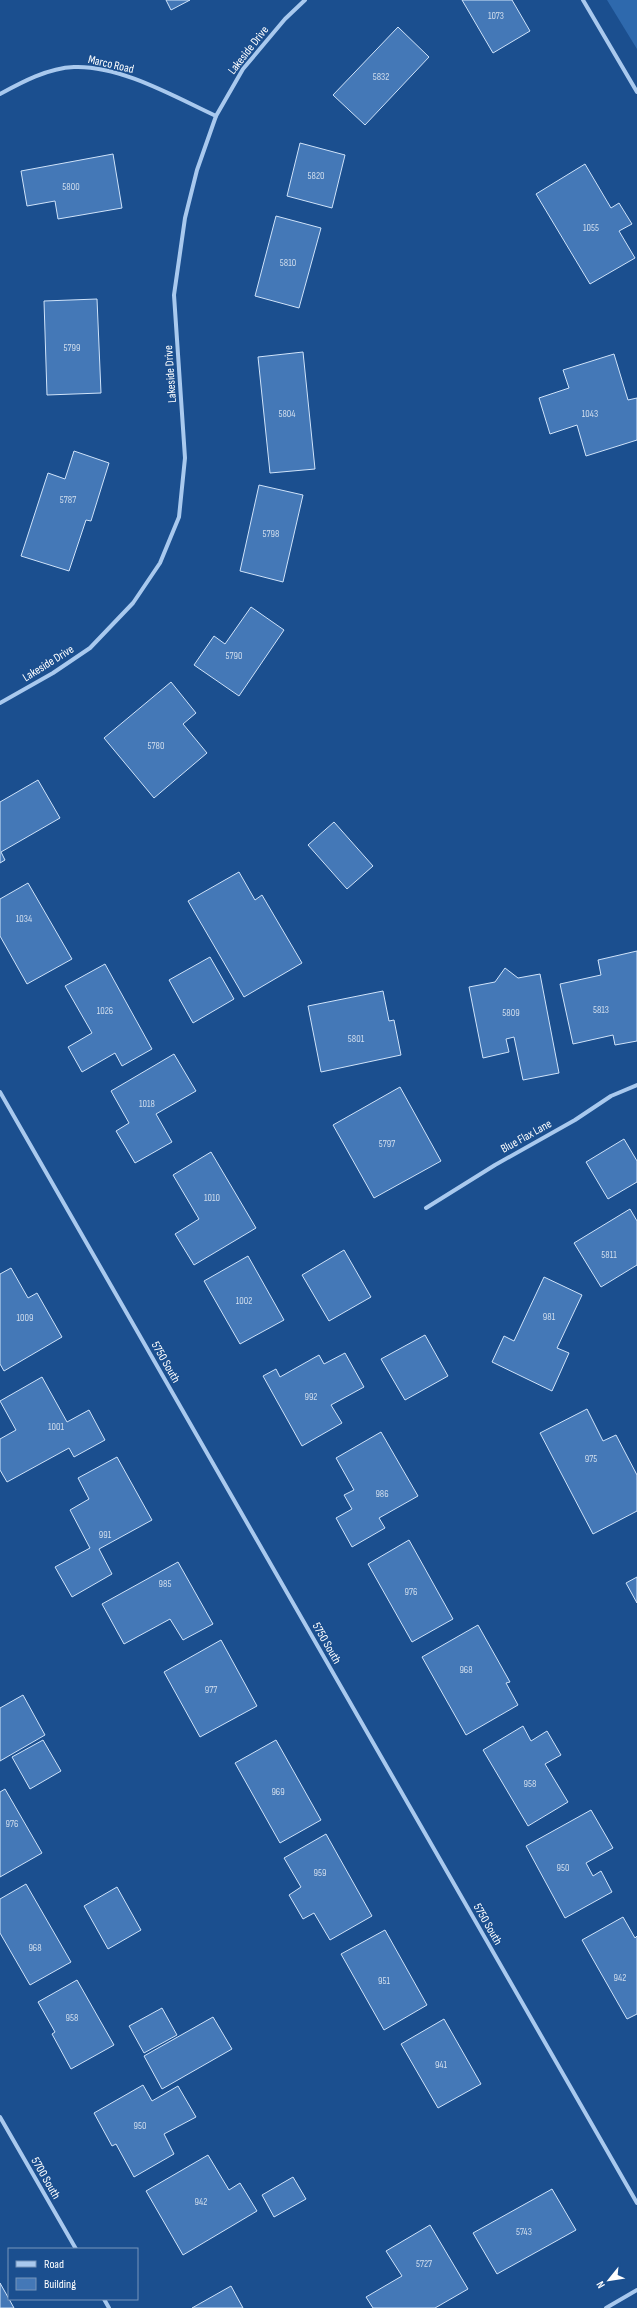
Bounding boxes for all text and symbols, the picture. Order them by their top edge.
house number: 1073 [488,10,504,22]
street label: Lakeside Drive [225,23,272,78]
street label: Marco Road [86,52,135,77]
house number: 5832 [373,71,389,83]
house number: 5820 [307,170,325,182]
house number: 5800 [62,181,80,193]
house number: 1055 [583,222,599,234]
house number: 5810 [280,257,296,269]
house number: 5799 [64,342,80,354]
street label: Lakeside Drive [161,345,180,403]
house number: 5804 [278,408,296,420]
house number: 1043 [582,408,598,420]
house number: 5787 [60,494,76,506]
house number: 5798 [263,528,279,540]
street label: Lakeside Drive [20,642,77,685]
house number: 5790 [226,650,242,662]
house number: 5780 [148,740,164,752]
house number: 1034 [16,913,32,925]
house number: 5813 [593,1004,609,1016]
house number: 1026 [97,1005,113,1017]
house number: 5809 [502,1007,520,1019]
house number: 5801 [348,1033,365,1045]
house number: 1018 [139,1098,155,1110]
street label: Blue Flax Lane [498,1116,555,1157]
house number: 5797 [379,1138,395,1150]
house number: 1010 [204,1192,220,1204]
house number: 5811 [601,1249,617,1261]
house number: 1002 [236,1295,252,1307]
house number: 981 [543,1311,556,1323]
house number: 1009 [17,1312,33,1324]
street label: 5750 South [148,1339,183,1386]
house number: 992 [305,1391,318,1403]
house number: 1001 [48,1421,64,1433]
house number: 975 [585,1453,597,1465]
house number: 986 [375,1488,389,1500]
house number: 991 [99,1529,112,1541]
house number: 985 [159,1578,171,1590]
house number: 976 [405,1586,417,1598]
street label: 5750 South [309,1620,344,1667]
house number: 968 [459,1664,473,1676]
house number: 977 [205,1684,217,1696]
house number: 958 [524,1778,536,1790]
house number: 969 [271,1786,285,1798]
house number: 976 [6,1818,18,1830]
house number: 950 [557,1862,569,1874]
house number: 959 [314,1867,326,1879]
street label: 5750 South [470,1901,505,1948]
house number: 968 [28,1942,42,1954]
house number: 942 [614,1972,626,1984]
house number: 951 [378,1975,390,1987]
house number: 958 [66,2012,78,2024]
house number: 941 [435,2059,448,2071]
house number: 950 [134,2120,146,2132]
street label: 5700 South [28,2155,64,2202]
house number: 942 [195,2196,207,2208]
house number: 5743 [516,2226,532,2238]
legend [8,2248,138,2300]
text: Road [44,2257,64,2272]
house number: 5727 [416,2258,432,2270]
north arrow [589,2260,629,2300]
text: Building [44,2277,76,2292]
text: N [594,2279,608,2291]

